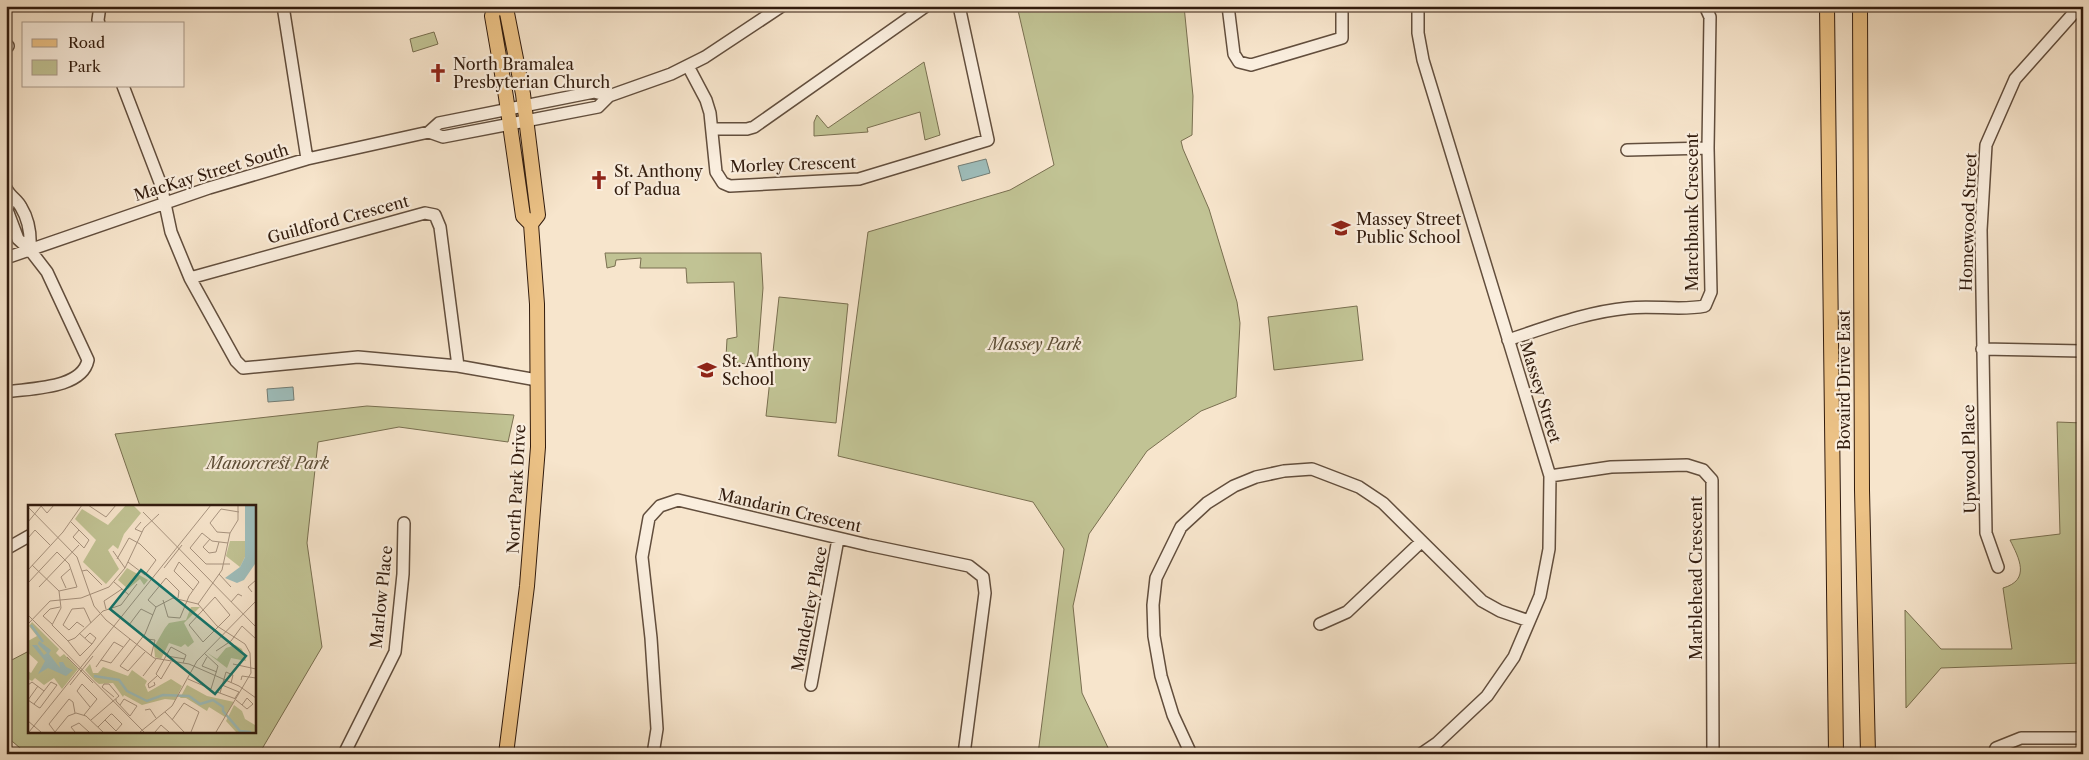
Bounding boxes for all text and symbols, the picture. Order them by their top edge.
legend [22,22,185,88]
text: Road [68,33,105,52]
place label: North Bramalea Presbyterian Church [453,54,610,92]
text: Park [68,57,102,76]
church icon: North Bramalea Presbyterian Church [427,62,449,84]
street label: Marchbank Crescent [1682,132,1702,291]
street label: MacKay Street South [131,139,291,205]
street label: Morley Crescent [730,152,857,176]
street label: Homewood Street [1956,152,1980,292]
place label: St. Anthony of Padua [614,161,704,199]
church icon: St. Anthony of Padua [588,169,610,191]
street label: Guildford Crescent [265,190,411,248]
place label: Massey Street Public School [1356,209,1461,247]
school or university icon: Massey Street Public School [1330,217,1352,239]
street label: Bovaird Drive East [1834,309,1854,450]
park label: Massey Park [987,334,1082,354]
street label: Massey Street [1516,339,1566,445]
place label: St. Anthony School [722,351,812,389]
school or university icon: St. Anthony School [696,359,718,381]
street label: Upwood Place [1958,404,1980,514]
street label: North Park Drive [503,424,529,554]
park label: Manorcrest Park [205,453,330,473]
street label: Mandarin Crescent [716,484,864,536]
street label: Marblehead Crescent [1686,496,1706,660]
inset map [28,505,255,732]
street label: Marlow Place [366,544,396,649]
street label: Manderley Place [787,545,831,673]

